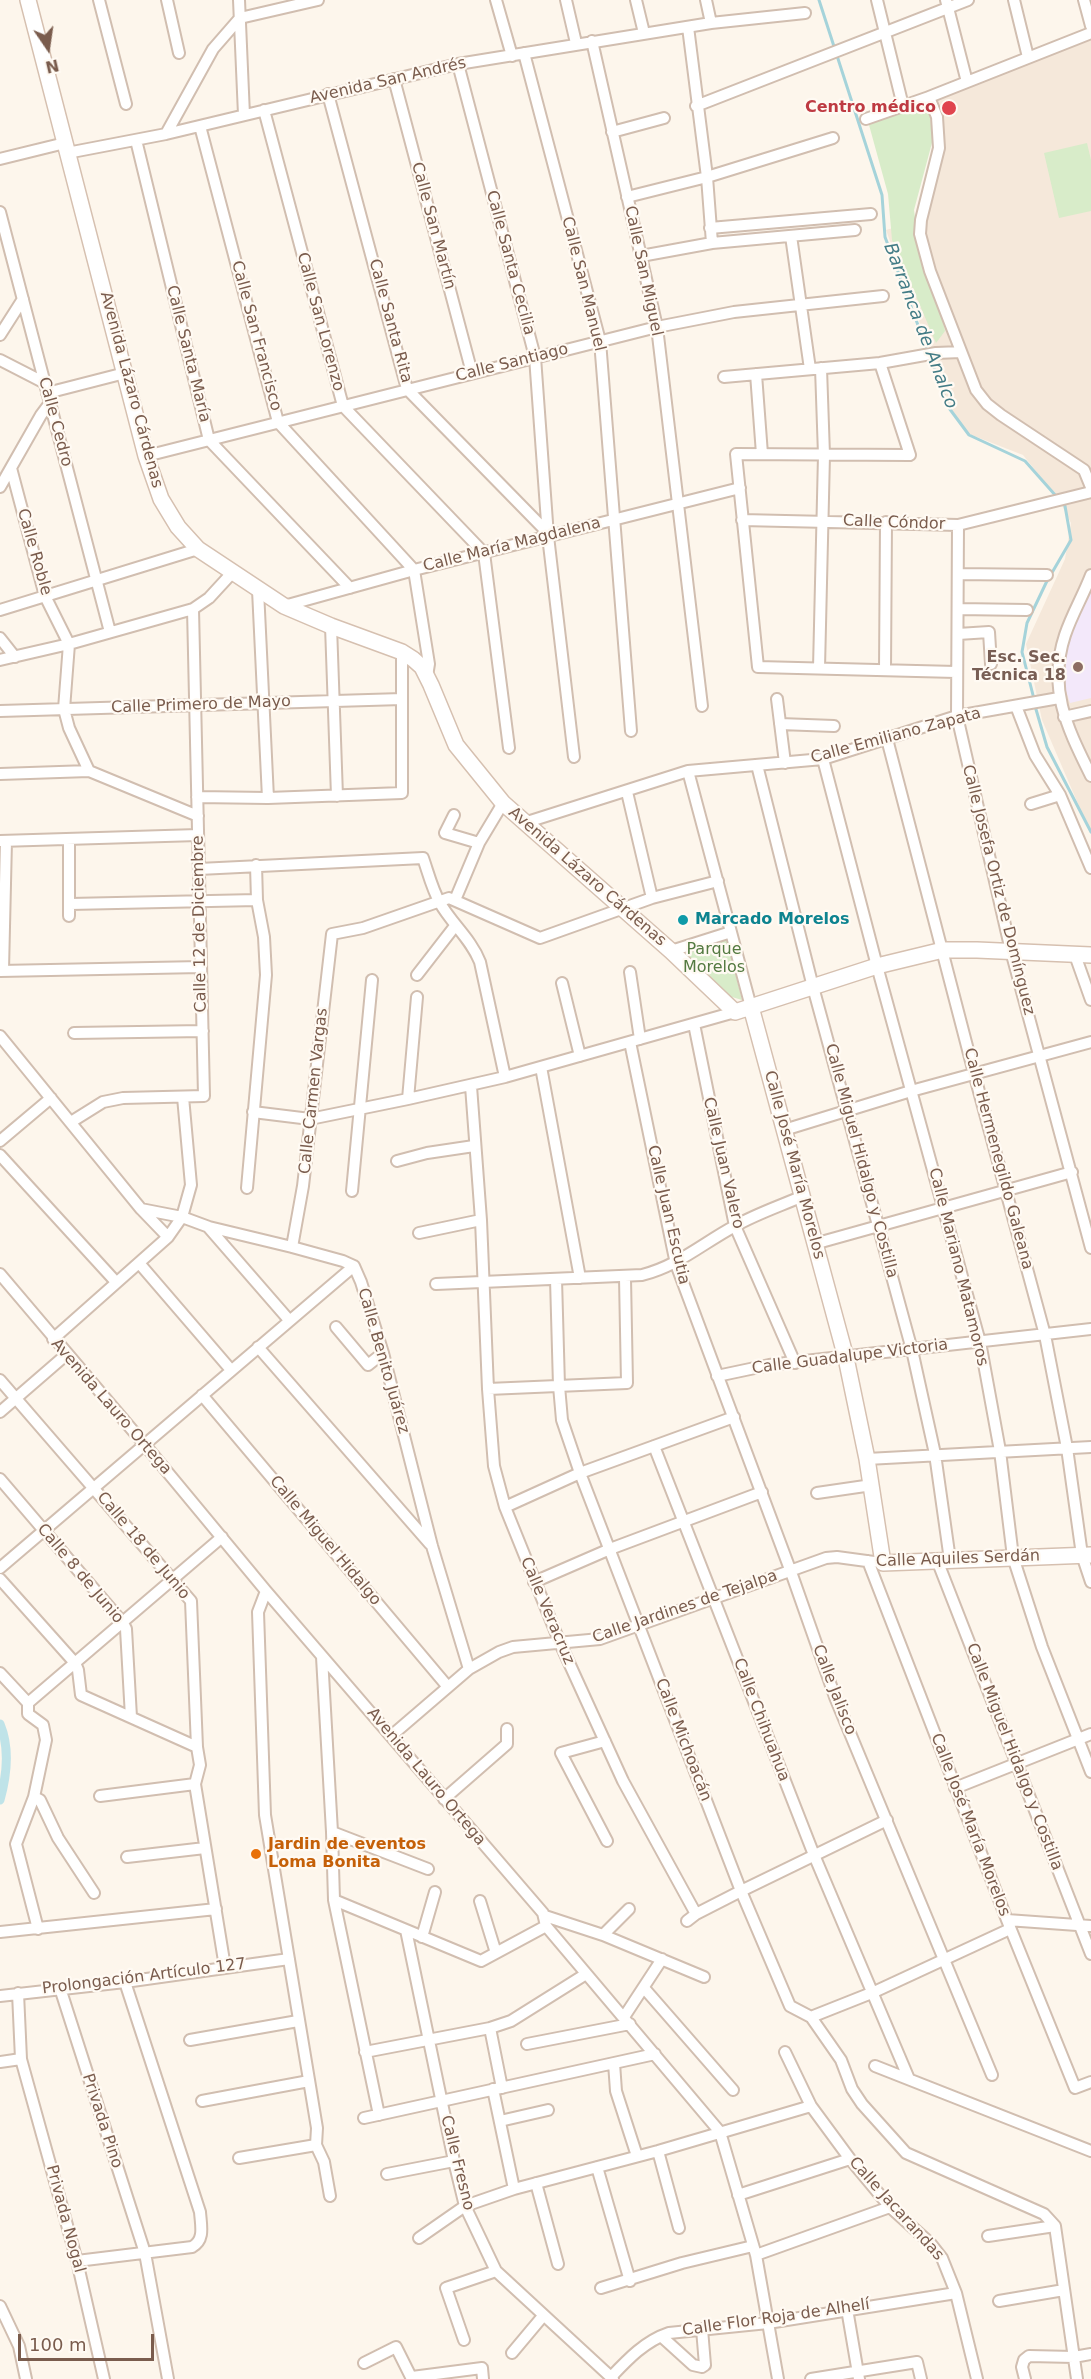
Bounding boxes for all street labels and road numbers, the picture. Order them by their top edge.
street label: Avenida San Andrés [308,54,468,108]
street label: Calle San Martín [407,160,459,292]
street label: Calle Santa Cecilia [481,189,539,337]
street label: Calle San Miguel [620,204,666,338]
street label: Calle San Manuel [557,215,609,353]
street label: Calle San Lorenzo [292,251,348,393]
street label: Calle Santa Rita [364,257,416,385]
street label: Calle San Francisco [227,259,285,413]
street label: Calle Santa María [162,284,214,424]
street label: Avenida Lázaro Cárdenas [96,290,166,490]
street label: Calle Santiago [454,340,570,386]
street label: Calle Cedro [34,375,76,469]
street label: Calle Roble [12,506,56,598]
street label: Calle Cóndor [842,512,946,534]
street label: Calle María Magdalena [421,514,603,576]
street label: Calle Primero de Mayo [111,692,291,718]
street label: Calle Emiliano Zapata [809,704,983,768]
street label: Calle Josefa Ortiz de Domínguez [958,763,1038,1017]
street label: Avenida Lázaro Cárdenas [504,803,670,951]
street label: Calle 12 de Diciembre [189,835,211,1013]
street label: Calle Carmen Vargas [296,1007,332,1175]
street label: Calle Miguel Hidalgo y Costilla [820,1042,902,1280]
street label: Calle Hermenegildo Galeana [959,1046,1037,1272]
street label: Calle José María Morelos [760,1069,828,1261]
street label: Calle Juan Valero [699,1095,747,1231]
street label: Calle Juan Escutia [643,1143,693,1287]
street label: Calle Mariano Matamoros [924,1166,992,1368]
street label: Calle Benito Juárez [353,1286,413,1436]
street label: Avenida Lauro Ortega [47,1335,175,1479]
street label: Calle Guadalupe Victoria [751,1335,949,1379]
street label: Calle Miguel Hidalgo [265,1472,385,1610]
street label: Calle 18 de Junio [92,1488,194,1604]
street label: Calle 8 de Junio [33,1520,127,1628]
street label: Calle Aquiles Serdán [876,1547,1040,1571]
street label: Calle Veracruz [516,1554,578,1668]
street label: Calle Jardines de Tejalpa [590,1566,780,1648]
street label: Calle Miguel Hidalgo y Costilla [962,1641,1066,1873]
street label: Calle Jalisco [808,1642,860,1738]
street label: Calle Chihuahua [729,1656,793,1784]
street label: Calle Michoacán [651,1676,715,1804]
street label: Avenida Lauro Ortega [363,1704,489,1850]
street label: Calle José María Morelos [926,1731,1014,1919]
street label: Prolongación Artículo 127 [41,1955,247,1999]
street label: Privada Pino [78,2071,126,2171]
street label: Calle Fresno [436,2114,478,2212]
street label: Calle Jacarandas [844,2153,948,2265]
street label: Privada Nogal [41,2163,89,2275]
street label: Calle Flor Roja de Alhelí [681,2295,871,2341]

